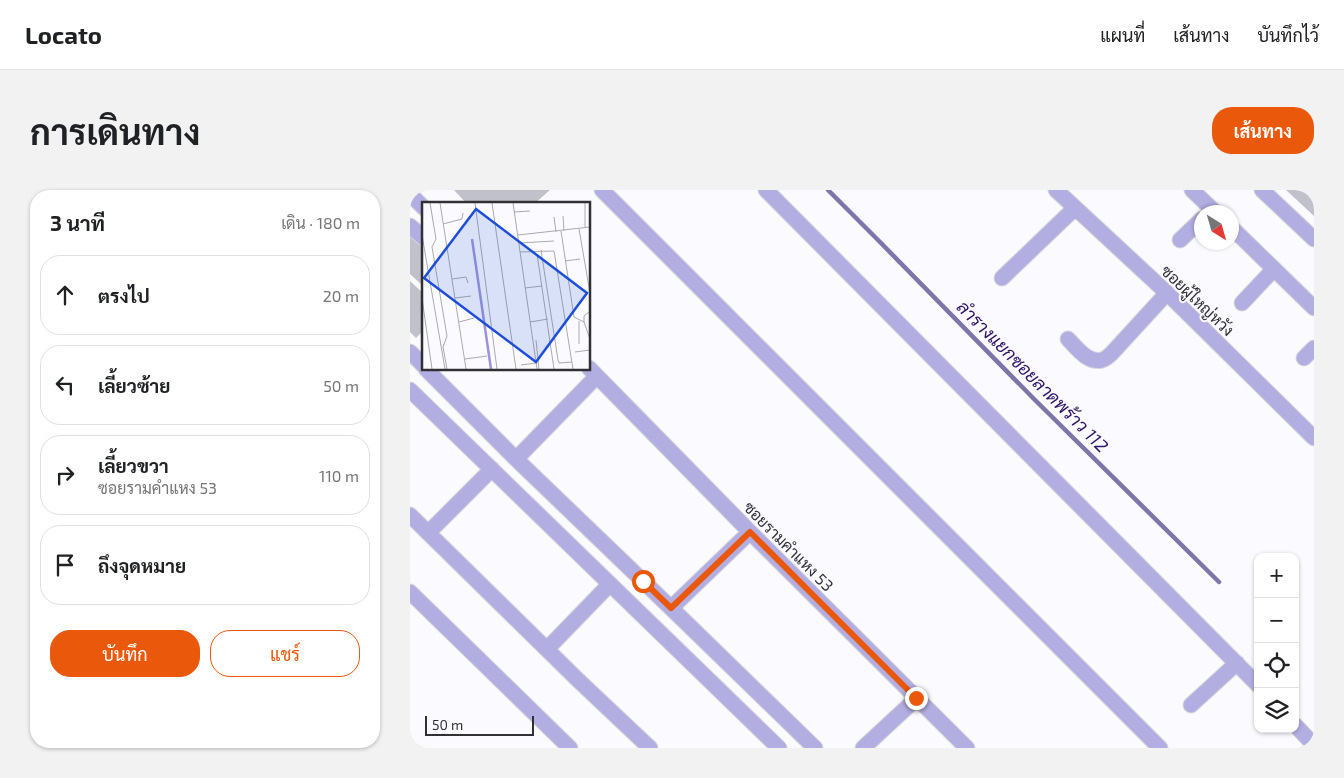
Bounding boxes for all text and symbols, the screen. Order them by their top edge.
text: Locato [25,20,102,49]
text: แผนที่ [1100,24,1145,46]
text: เส้นทาง [1173,24,1229,46]
text: บันทึกไว้ [1257,24,1319,46]
button: เส้นทาง [1212,107,1314,154]
text: การเดินทาง [30,110,200,152]
inset map [422,202,590,370]
north arrow [1194,205,1239,250]
text: 3 นาที [50,210,105,235]
text: เดิน · 180 m [281,213,360,232]
street label: ซอยผู้ใหญ่หวัง [1156,260,1239,341]
icon: ahead [51,281,79,309]
text: ตรงไป [98,284,150,307]
text: 20 m [323,286,359,305]
water label: ลำรางแยกซอยลาดพร้าว 112 [953,296,1113,456]
icon: left [51,371,79,399]
text: เลี้ยวซ้าย [98,374,170,397]
text: 50 m [323,376,359,395]
text: เลี้ยวขวา [98,454,169,477]
icon: right [51,461,79,489]
text: 110 m [319,466,359,485]
text: ซอยรามคำแหง 53 [98,478,217,497]
street label: ซอยรามคำแหง 53 [740,497,838,595]
icon: arrive [51,551,79,579]
map controls [1254,553,1299,733]
button: + [1254,553,1299,598]
text: ถึงจุดหมาย [98,554,186,577]
route start [632,570,655,593]
button: − [1254,598,1299,643]
button: บันทึก [50,630,200,677]
button: แชร์ [210,630,360,677]
button: locate [1254,643,1299,688]
route end [905,687,928,710]
button: layers [1254,688,1299,733]
scale bar [425,713,534,736]
text: 50 m [432,716,463,733]

